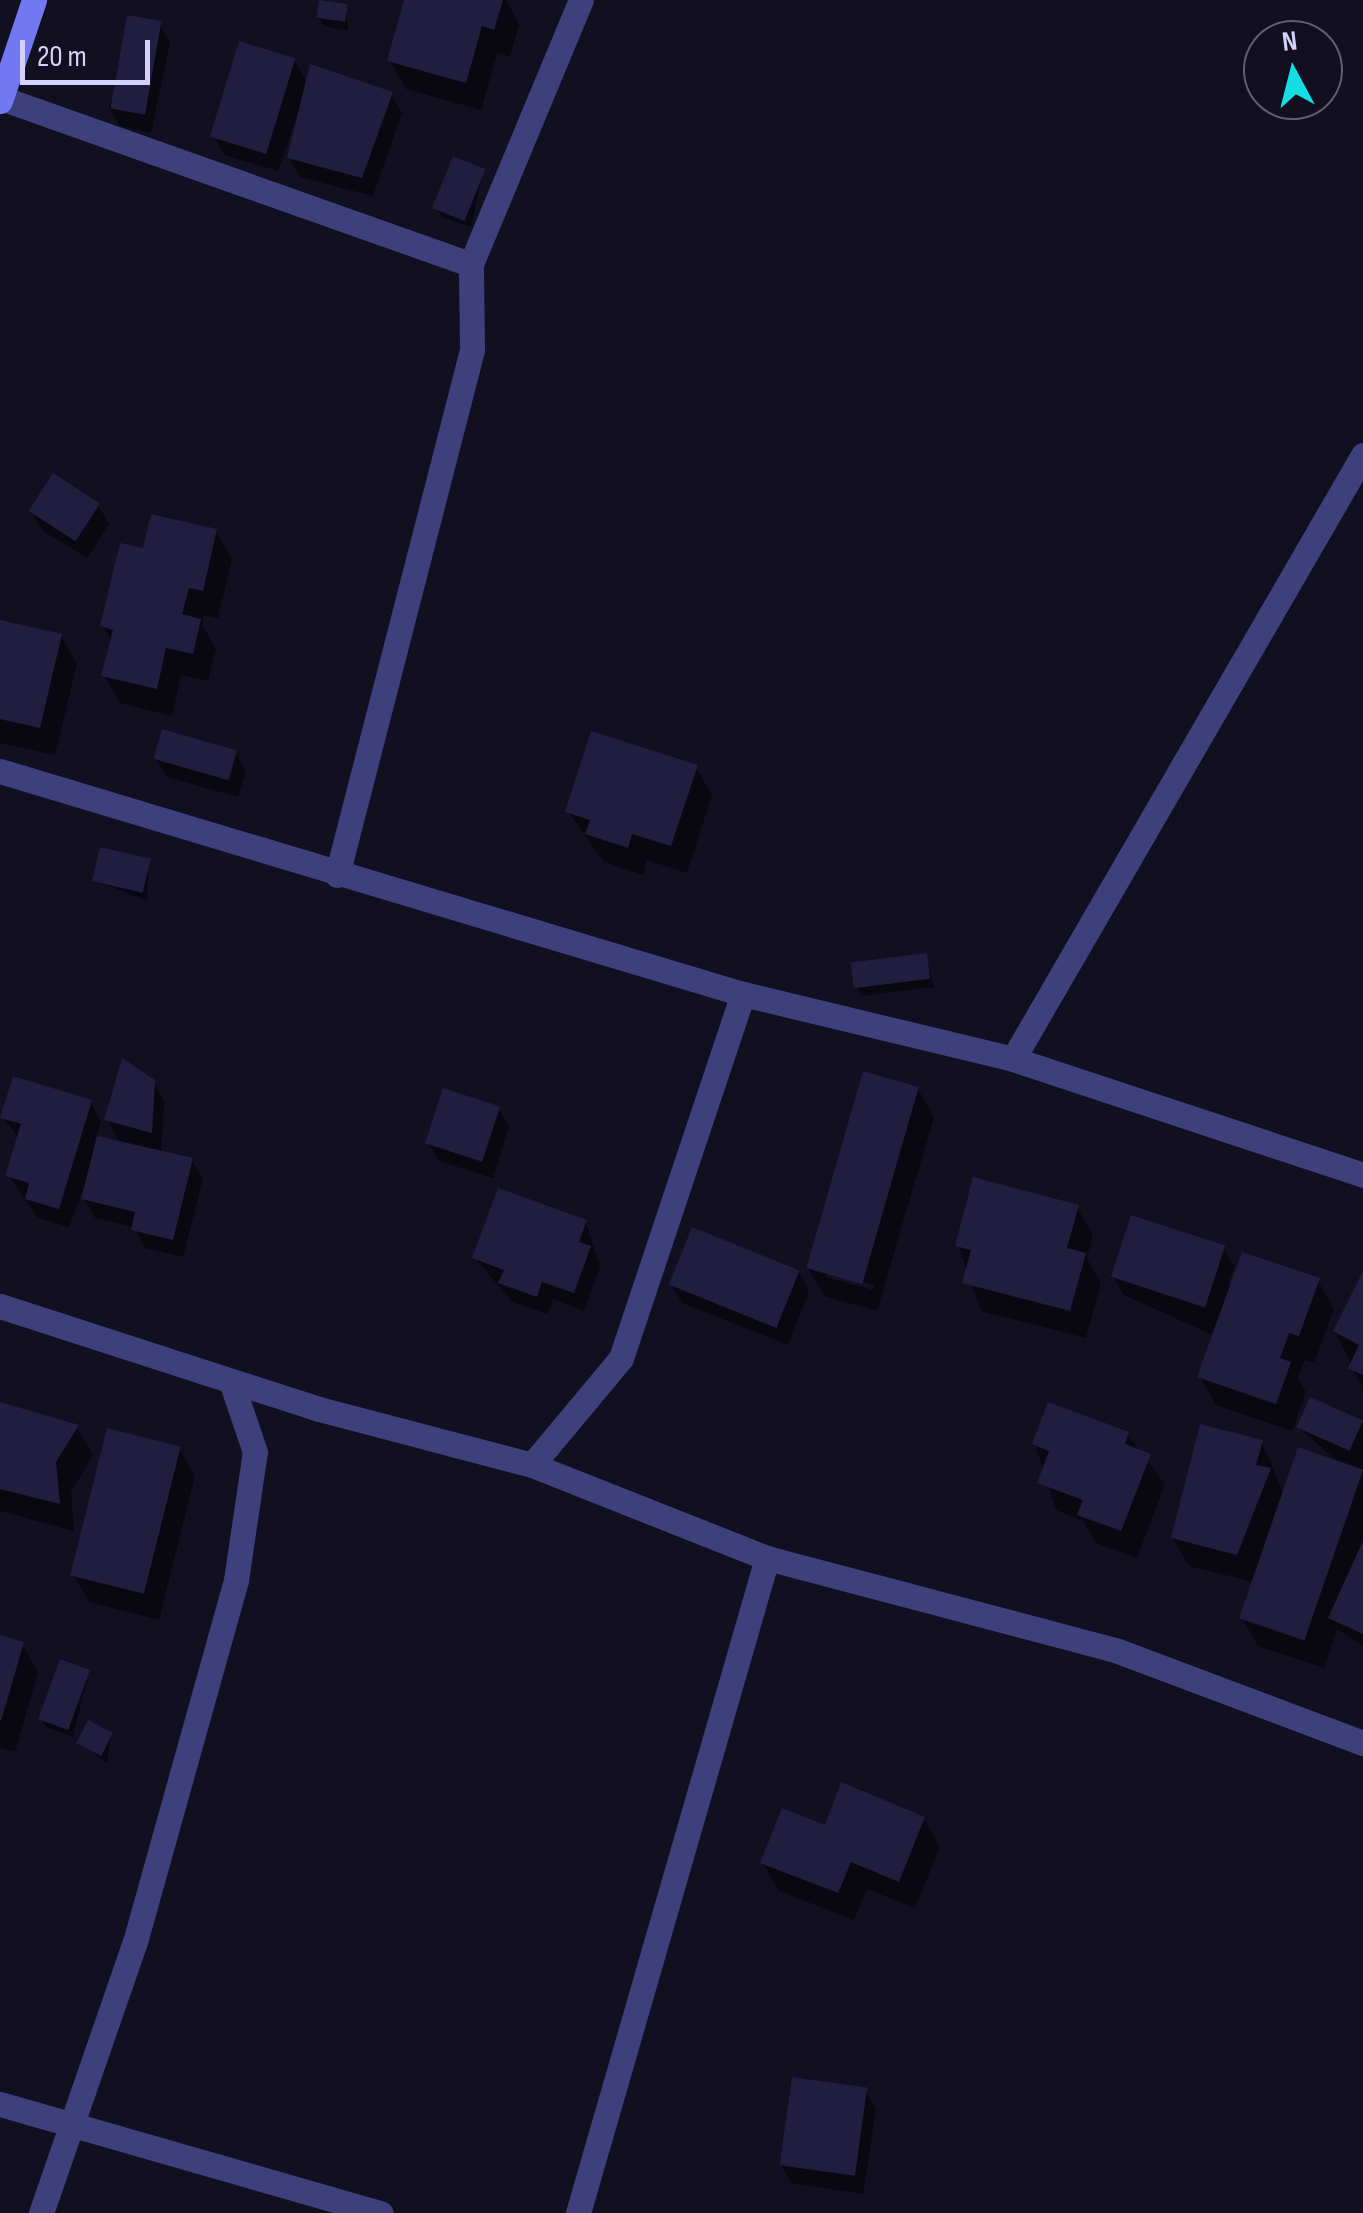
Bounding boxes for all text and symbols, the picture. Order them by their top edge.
scale bar [25,20,155,82]
north arrow [1243,20,1343,120]
text: N [1280,24,1299,59]
text: 20 m [37,39,87,75]

